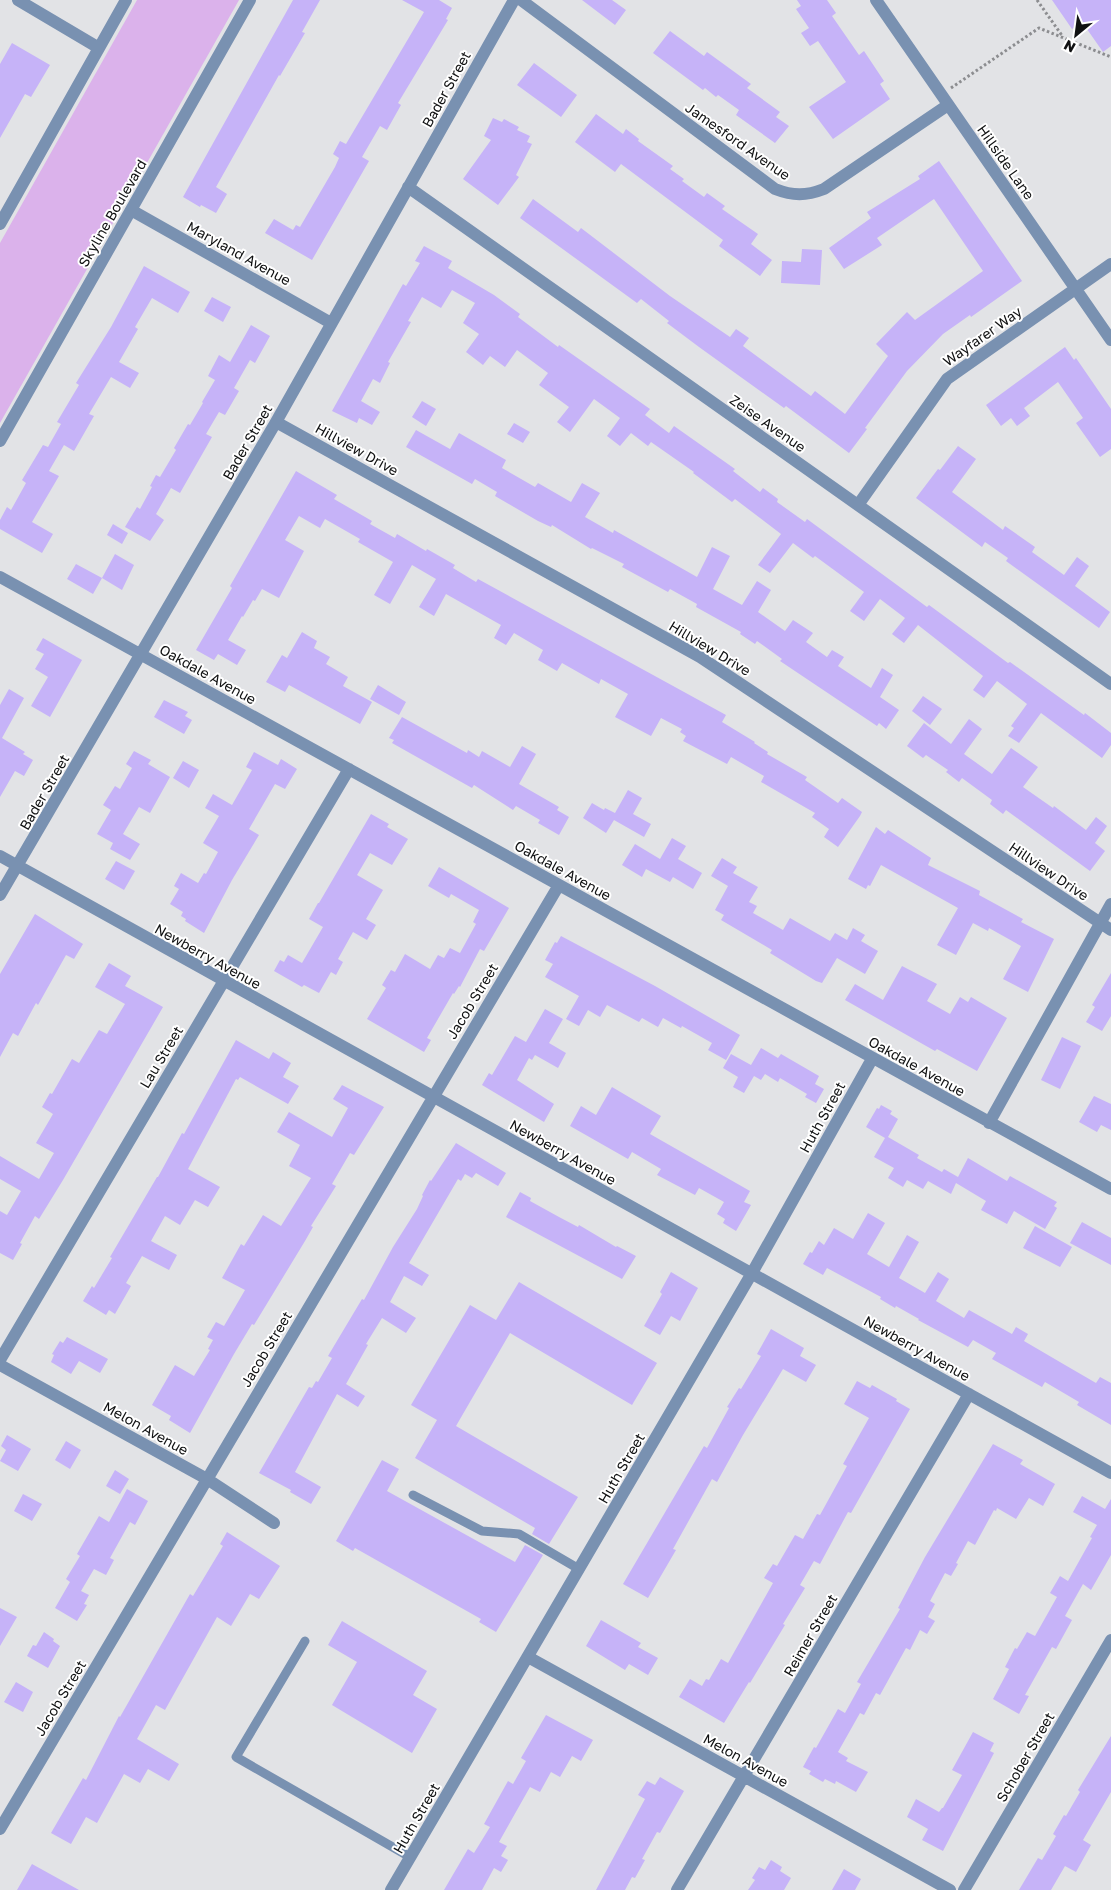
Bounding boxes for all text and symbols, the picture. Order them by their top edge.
north arrow [1051,10,1101,60]
text: N [1061,37,1078,57]
street label: Bader Street [418,48,474,130]
street label: Jamesford Avenue [682,99,794,183]
street label: Hillside Lane [974,121,1038,203]
street label: Skyline Boulevard [74,156,150,270]
street label: Maryland Avenue [184,217,294,289]
street label: Wayfarer Way [939,303,1025,369]
street label: Zeise Avenue [727,391,809,455]
street label: Bader Street [219,401,275,483]
street label: Hillview Drive [313,419,401,479]
street label: Hillview Drive [666,617,754,679]
street label: Oakdale Avenue [157,640,259,708]
street label: Bader Street [16,751,72,833]
street label: Oakdale Avenue [512,836,614,904]
street label: Hillview Drive [1006,838,1092,904]
street label: Newberry Avenue [152,920,264,992]
street label: Jacob Street [443,960,501,1042]
street label: Lau Street [136,1023,186,1091]
street label: Oakdale Avenue [866,1032,968,1100]
street label: Huth Street [796,1079,848,1155]
street label: Newberry Avenue [507,1116,619,1188]
street label: Jacob Street [237,1308,295,1390]
street label: Newberry Avenue [861,1312,973,1384]
street label: Melon Avenue [101,1398,191,1458]
street label: Huth Street [594,1430,648,1506]
street label: Reimer Street [780,1591,840,1679]
street label: Jacob Street [31,1657,89,1739]
street label: Schober Street [992,1709,1058,1805]
street label: Melon Avenue [701,1730,791,1790]
street label: Huth Street [389,1780,443,1856]

